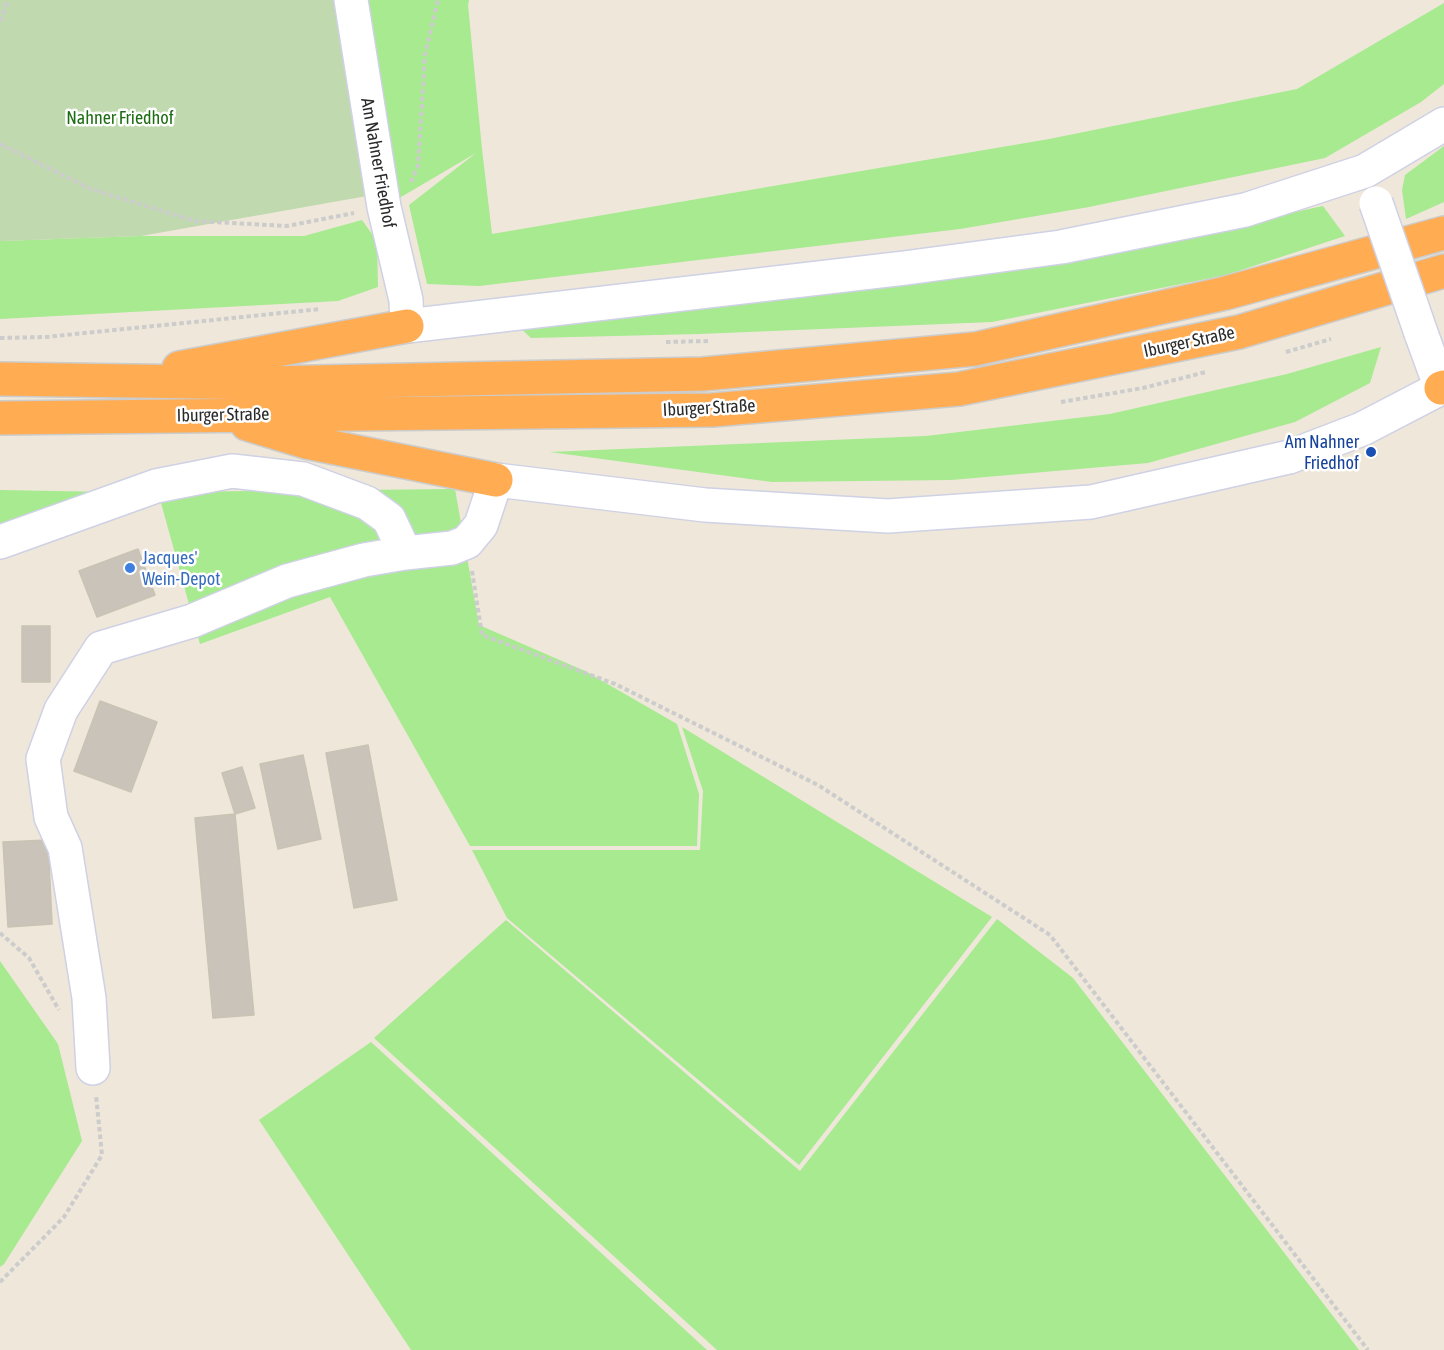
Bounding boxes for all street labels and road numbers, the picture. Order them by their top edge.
street label: Am Nahner Friedhof [356,96,400,230]
street label: Iburger Straße [1141,322,1237,362]
street label: Iburger Straße [662,395,756,421]
street label: Iburger Straße [177,403,269,427]

